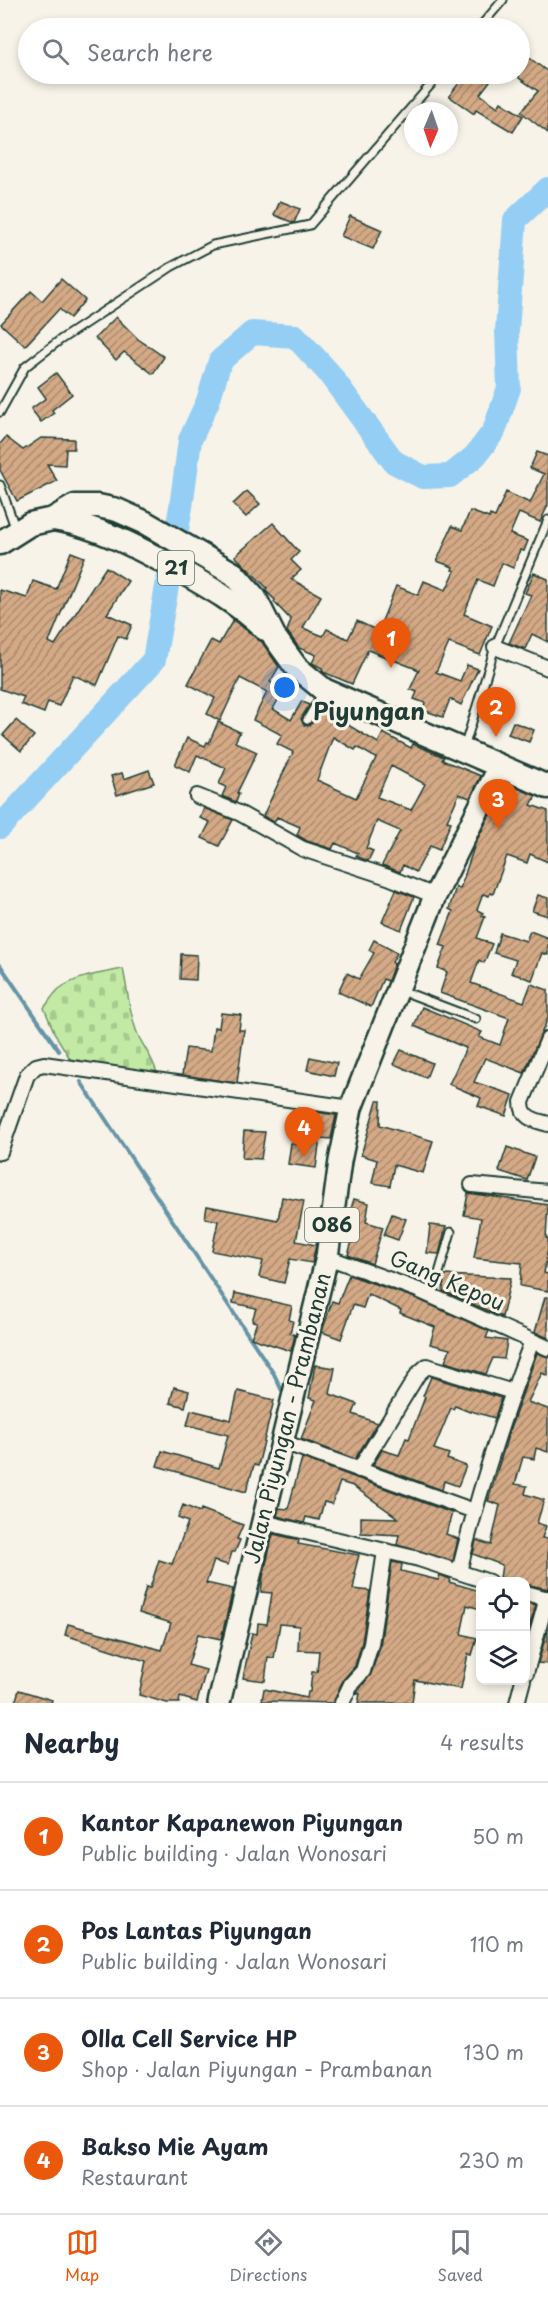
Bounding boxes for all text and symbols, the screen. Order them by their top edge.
search box [18,18,530,84]
icon: search [39,35,72,68]
text: Search here [87,35,213,68]
north arrow [404,102,458,156]
road number: 21 [158,551,194,585]
pin: 1 [372,618,410,668]
your location [270,673,299,702]
pin: 2 [476,688,516,737]
district label: Piyungan [313,692,425,728]
pin: 3 [478,780,518,829]
pin: 4 [284,1108,324,1157]
road number: 086 [305,1208,359,1242]
street label: Gang Kepou [385,1241,510,1318]
street label: Jalan Piyungan - Prambanan [234,1268,338,1567]
map controls [476,1577,530,1685]
button: locate [476,1577,530,1631]
button: layers [476,1631,530,1685]
text: Nearby [24,1723,119,1762]
text: 4 results [440,1727,524,1757]
text: Kantor Kapanewon Piyungan [81,1805,403,1838]
text: 1 [39,1821,48,1851]
text: 50 m [472,1821,524,1851]
text: Public building · Jalan Wonosari [81,1838,387,1868]
text: Pos Lantas Piyungan [81,1913,312,1946]
text: 2 [36,1929,51,1959]
text: 110 m [470,1929,524,1959]
text: Public building · Jalan Wonosari [81,1946,387,1976]
text: Olla Cell Service HP [81,2021,297,2054]
text: 3 [37,2037,50,2067]
text: 130 m [464,2037,524,2067]
text: Shop · Jalan Piyungan - Prambanan [81,2054,433,2084]
text: Bakso Mie Ayam [81,2129,269,2162]
text: 4 [37,2145,50,2175]
text: 230 m [459,2145,524,2175]
text: Restaurant [81,2162,188,2192]
tab: Map [65,2226,99,2286]
tab: Directions [229,2226,307,2286]
tab: Saved [437,2226,483,2286]

